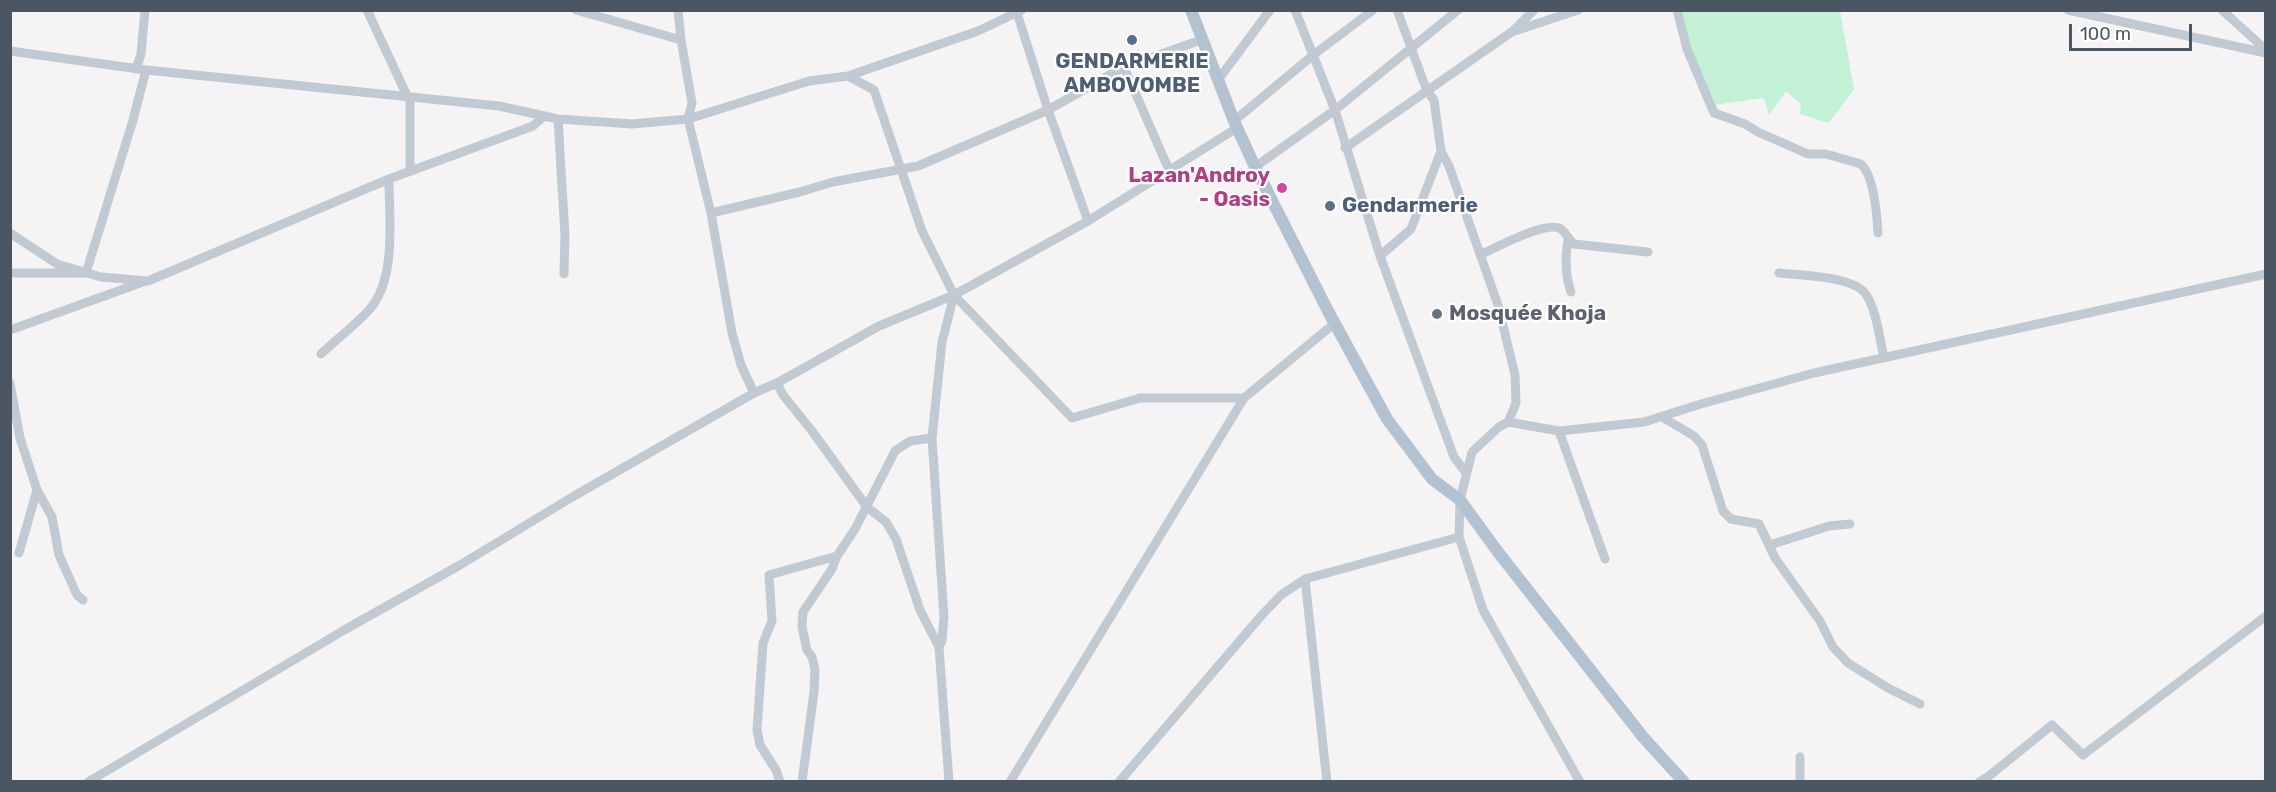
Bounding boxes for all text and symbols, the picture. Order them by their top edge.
scale bar [2072,12,2195,50]
text: 100 m [2080,23,2131,45]
marker: GENDARMERIE AMBOVOMBE [1125,33,1139,47]
place label: GENDARMERIE AMBOVOMBE [1055,49,1209,99]
place label: Lazan'Androy - Oasis [1128,163,1270,213]
marker: Lazan'Androy - Oasis [1275,181,1289,195]
place label: Gendarmerie [1342,193,1478,219]
marker: Gendarmerie [1323,199,1337,213]
place label: Mosquée Khoja [1449,301,1606,327]
marker: Mosquée Khoja [1430,307,1444,321]

